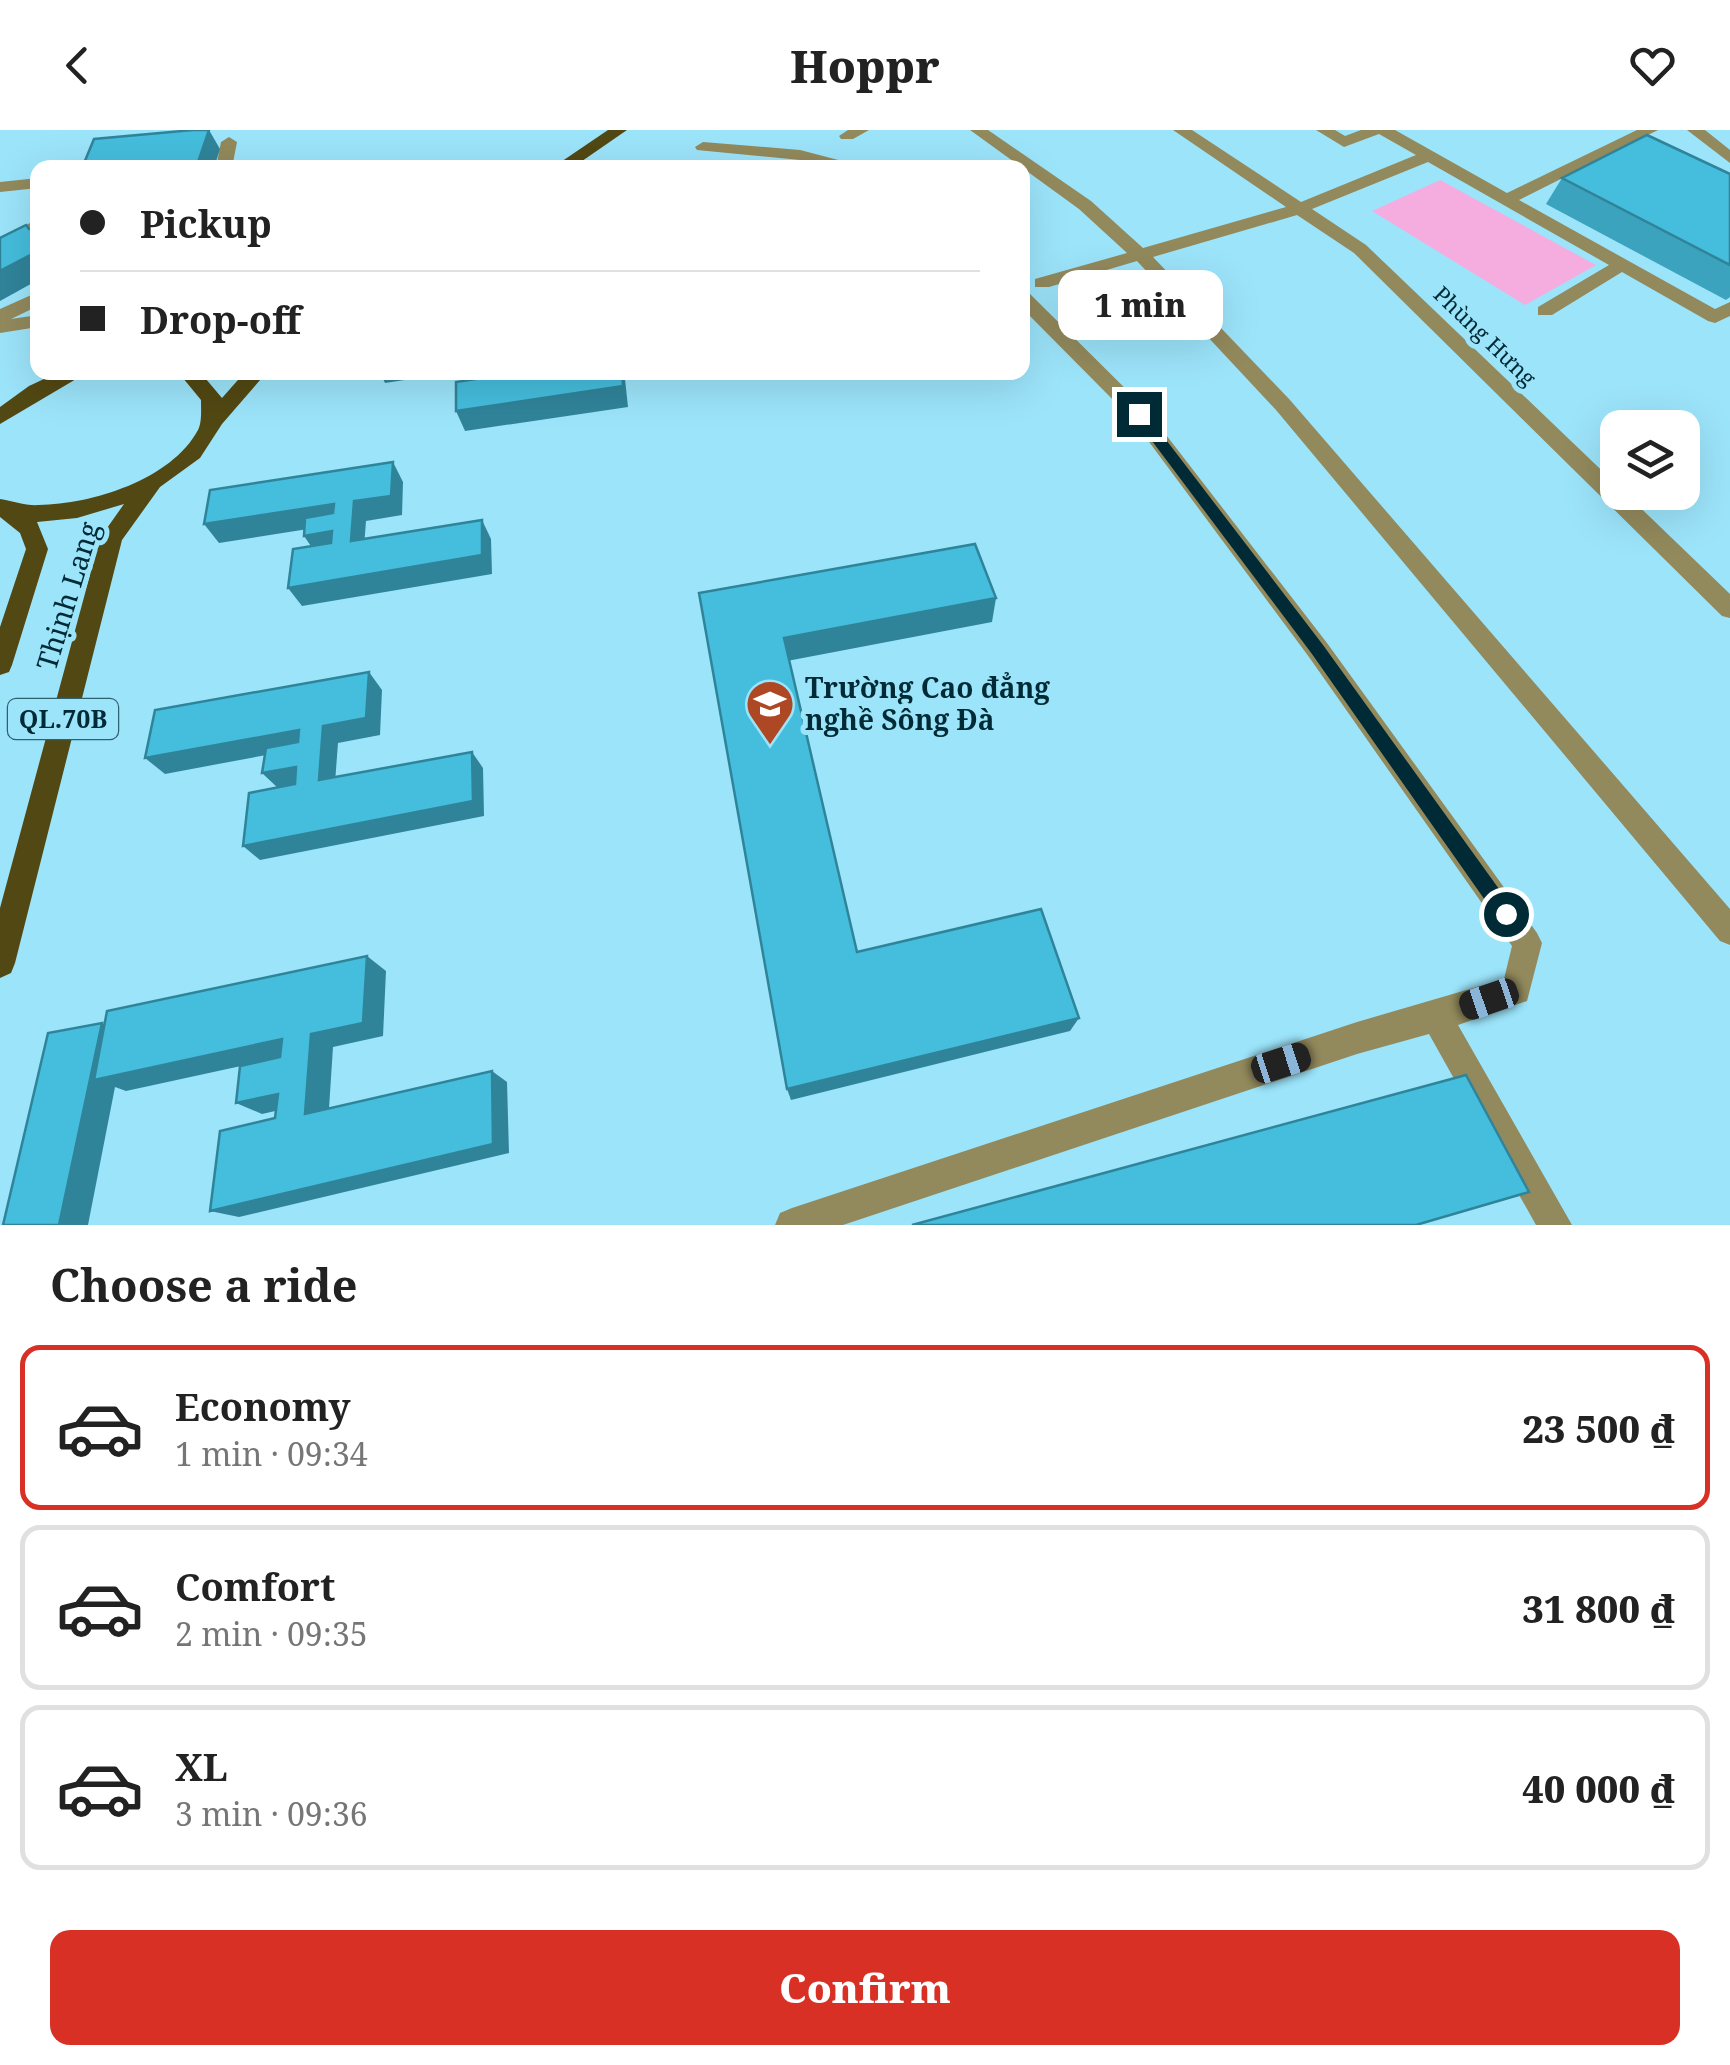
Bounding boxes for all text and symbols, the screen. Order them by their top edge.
text: Hoppr [790,35,940,96]
icon: back [50,38,105,93]
icon: heart [1625,38,1680,93]
text: Pickup [140,197,272,249]
callout: 1 min [1056,269,1222,339]
street label: Phùng Hưng [1428,279,1544,392]
text: 1 min [1095,283,1186,326]
text: Drop-off [140,293,301,345]
route end [1117,392,1162,437]
map controls [1600,410,1700,510]
button: layers [1600,410,1700,510]
street label: Thịnh Lang [26,517,108,675]
place label: Trường Cao đẳng nghề Sông Đà [805,668,1050,738]
school or university icon: Trường Cao đẳng nghề Sông Đà [744,678,796,746]
road number: QL.70B [8,699,118,739]
route start [1484,892,1529,937]
car [1456,975,1522,1023]
car [1248,1039,1314,1087]
text: Choose a ride [50,1254,358,1315]
text: Economy [175,1380,351,1432]
icon: car [55,1383,145,1473]
text: 23 500 ₫ [1522,1402,1675,1454]
text: 1 min · 09:34 [175,1432,368,1475]
text: Comfort [175,1560,335,1612]
icon: car [55,1563,145,1653]
text: 31 800 ₫ [1522,1582,1675,1634]
text: 2 min · 09:35 [175,1612,368,1655]
text: XL [175,1740,228,1792]
icon: car [55,1743,145,1833]
text: 40 000 ₫ [1522,1762,1675,1814]
text: 3 min · 09:36 [175,1792,368,1835]
button: Confirm [50,1930,1680,2045]

